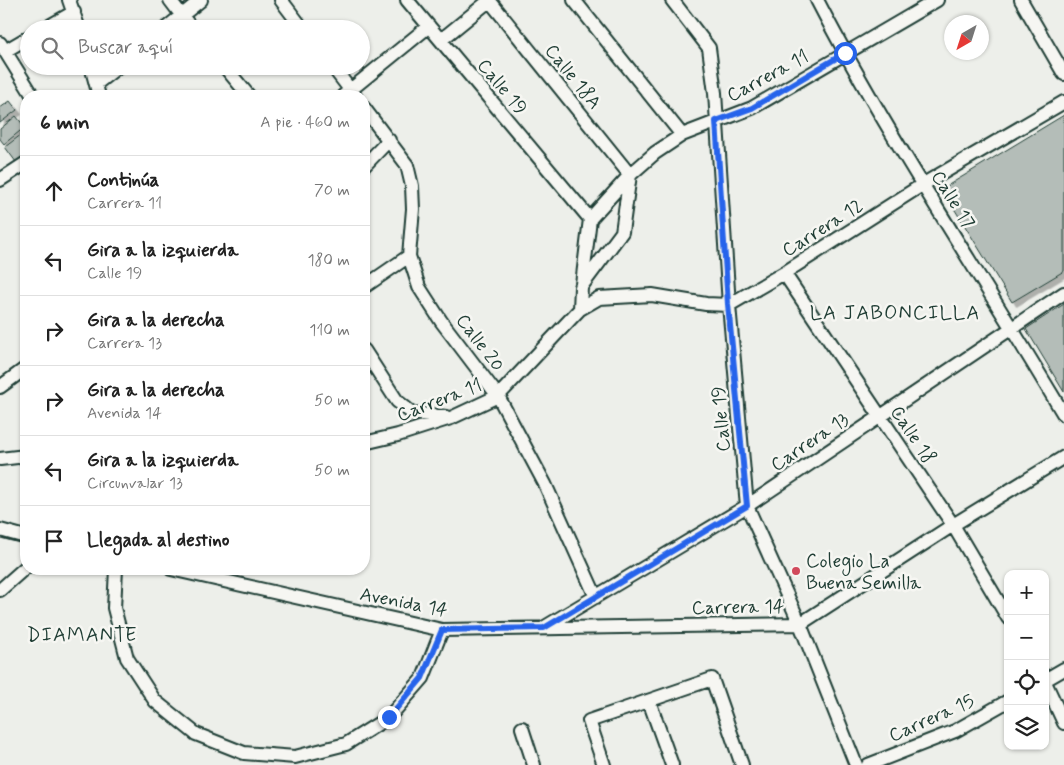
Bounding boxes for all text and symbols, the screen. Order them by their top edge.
north arrow [944,15,989,60]
search box [20,20,370,75]
icon: search [38,34,66,62]
text: Buscar aquí [78,35,173,60]
street label: Calle 18A [539,39,607,115]
route start [834,42,857,65]
street label: Carrera 11 [722,44,813,108]
street label: Calle 19 [471,54,533,120]
text: 6 min [40,109,90,137]
text: A pie · 460 m [260,112,350,133]
street label: Calle 17 [925,166,980,234]
text: Continúa [87,168,159,193]
icon: ahead [40,177,68,205]
text: 70 m [314,180,350,201]
text: Carrera 11 [87,193,162,214]
street label: Carrera 12 [778,194,868,263]
text: Gira a la izquierda [87,238,238,263]
icon: left [40,247,68,275]
text: 180 m [307,250,350,271]
text: Calle 19 [87,263,142,284]
district label: LA JABONCILLA [810,300,980,327]
text: Gira a la derecha [87,308,225,333]
street label: Calle 20 [450,309,510,377]
icon: right [40,317,68,345]
text: 110 m [309,320,350,341]
text: Carrera 13 [87,333,162,354]
street label: Carrera 11 [393,373,486,428]
text: Gira a la derecha [87,378,225,403]
street label: Calle 19 [706,385,737,453]
icon: right [40,387,68,415]
text: 50 m [314,390,350,411]
street label: Calle 18 [884,401,941,469]
text: Avenida 14 [87,403,162,424]
street label: Carrera 13 [766,407,854,478]
text: Gira a la izquierda [87,448,238,473]
icon: left [40,457,68,485]
text: 50 m [314,460,350,481]
text: Circunvalar 13 [87,473,183,494]
icon: arrive [40,527,68,555]
text: Llegada al destino [87,528,229,553]
place label: Colegio La Buena Semilla [806,549,922,596]
marker: Colegio La Buena Semilla [790,565,802,577]
map controls [1004,570,1049,750]
button: + [1004,570,1049,615]
street label: Avenida 14 [358,582,450,623]
street label: Carrera 14 [692,594,785,621]
button: − [1004,615,1049,660]
district label: DIAMANTE [27,622,137,649]
button: locate [1004,660,1049,705]
street label: Carrera 15 [885,688,978,748]
button: layers [1004,705,1049,750]
route end [378,706,401,729]

